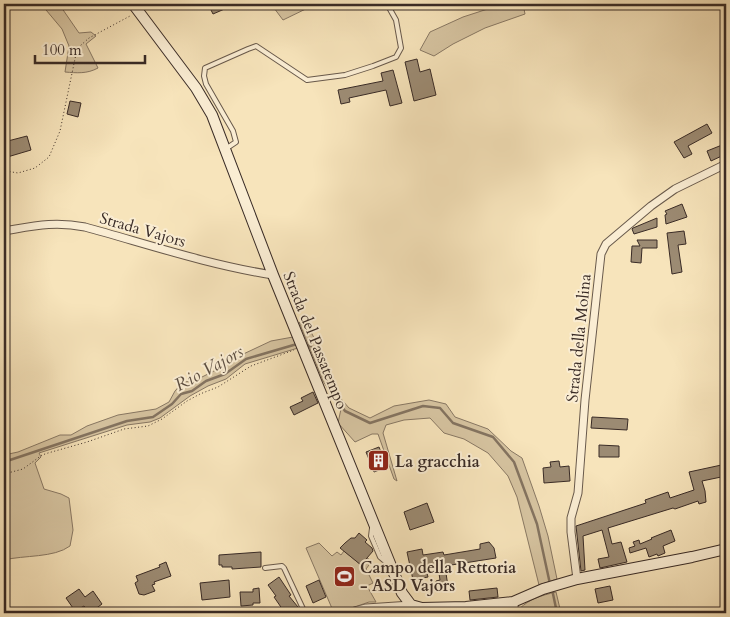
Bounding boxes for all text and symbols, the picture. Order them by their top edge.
scale bar [35,32,145,64]
text: 100 m [42,40,82,60]
street label: Strada Vajors [97,207,188,253]
street label: Strada del Passatempo [277,268,353,413]
street label: Strada della Molina [561,273,597,403]
water label: Rio Vajors [170,339,248,398]
building icon: La gracchia [367,449,391,473]
place label: La gracchia [395,451,480,473]
place label: Campo della Rettoria - ASD Vajors [360,557,516,597]
sports icon: Campo della Rettoria - ASD Vajors [332,564,356,588]

